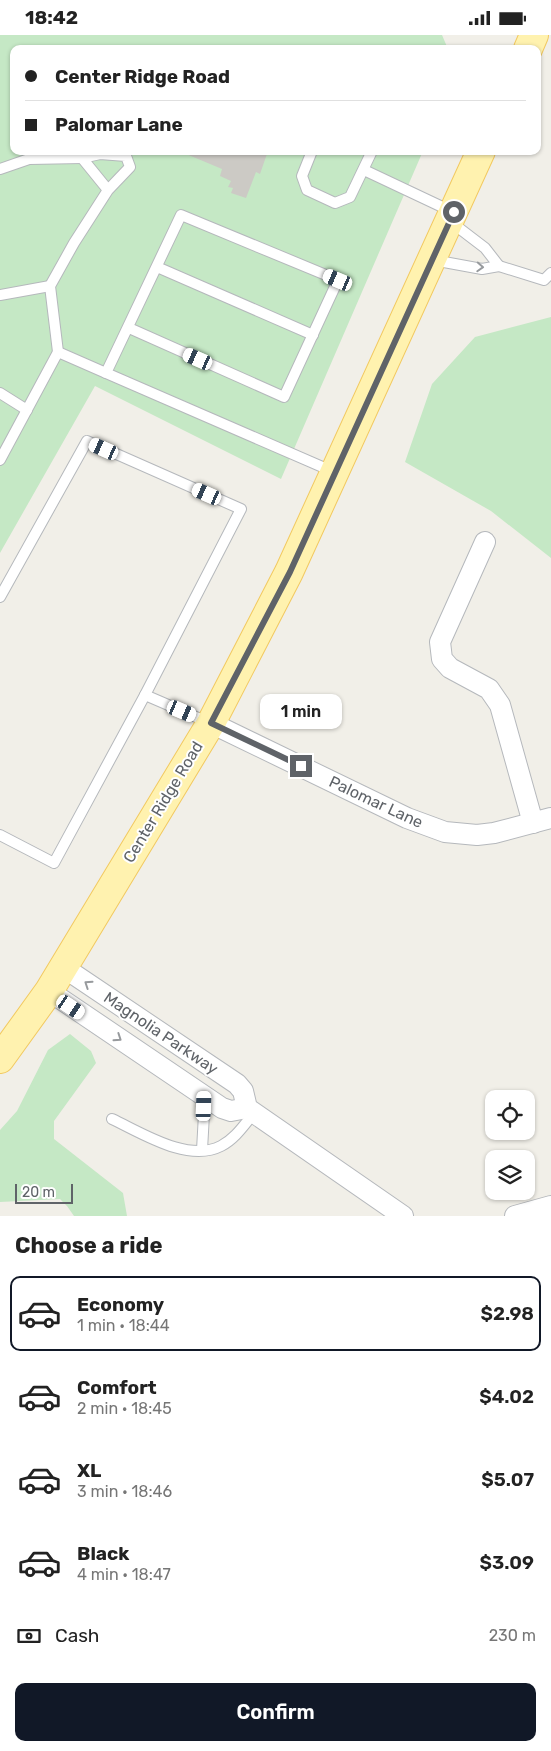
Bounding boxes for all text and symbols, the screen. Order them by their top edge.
text: 18:42 [25,6,78,29]
text: Center Ridge Road [55,65,230,88]
text: Palomar Lane [55,113,183,136]
route start [443,201,465,223]
one-way arrow [476,262,484,273]
car [321,267,354,293]
car [181,346,214,372]
car [87,436,120,462]
car [190,481,223,507]
callout: 1 min [260,693,342,729]
car [165,698,198,724]
text: 1 min [281,702,321,721]
street label: Center Ridge Road [119,738,207,866]
route end [290,755,312,777]
street label: Palomar Lane [326,772,426,832]
one-way arrow [84,981,93,990]
street label: Magnolia Parkway [100,988,222,1078]
car [54,992,87,1022]
one-way arrow [113,1032,122,1041]
map controls [485,1090,535,1200]
button: locate [485,1090,535,1140]
car [195,1091,212,1121]
button: layers [485,1150,535,1200]
scale bar [15,1181,72,1204]
text: 20 m [22,1184,55,1201]
text: Choose a ride [15,1232,162,1259]
icon: car [17,1291,62,1336]
text: Economy [77,1293,164,1316]
text: $2.98 [480,1302,534,1325]
text: 1 min · 18:44 [77,1316,170,1335]
icon: car [17,1374,62,1419]
text: Comfort [77,1376,157,1399]
text: $4.02 [479,1385,534,1408]
text: 2 min · 18:45 [77,1399,172,1418]
icon: car [17,1457,62,1502]
text: XL [77,1459,101,1482]
text: $5.07 [481,1468,534,1491]
text: 3 min · 18:46 [77,1482,172,1501]
icon: car [17,1540,62,1585]
text: Black [77,1542,129,1565]
text: $3.09 [480,1551,534,1574]
text: 4 min · 18:47 [77,1565,171,1584]
icon: cash [15,1622,43,1650]
text: Cash [55,1624,99,1647]
text: 230 m [489,1626,536,1645]
button: Confirm [15,1683,536,1741]

